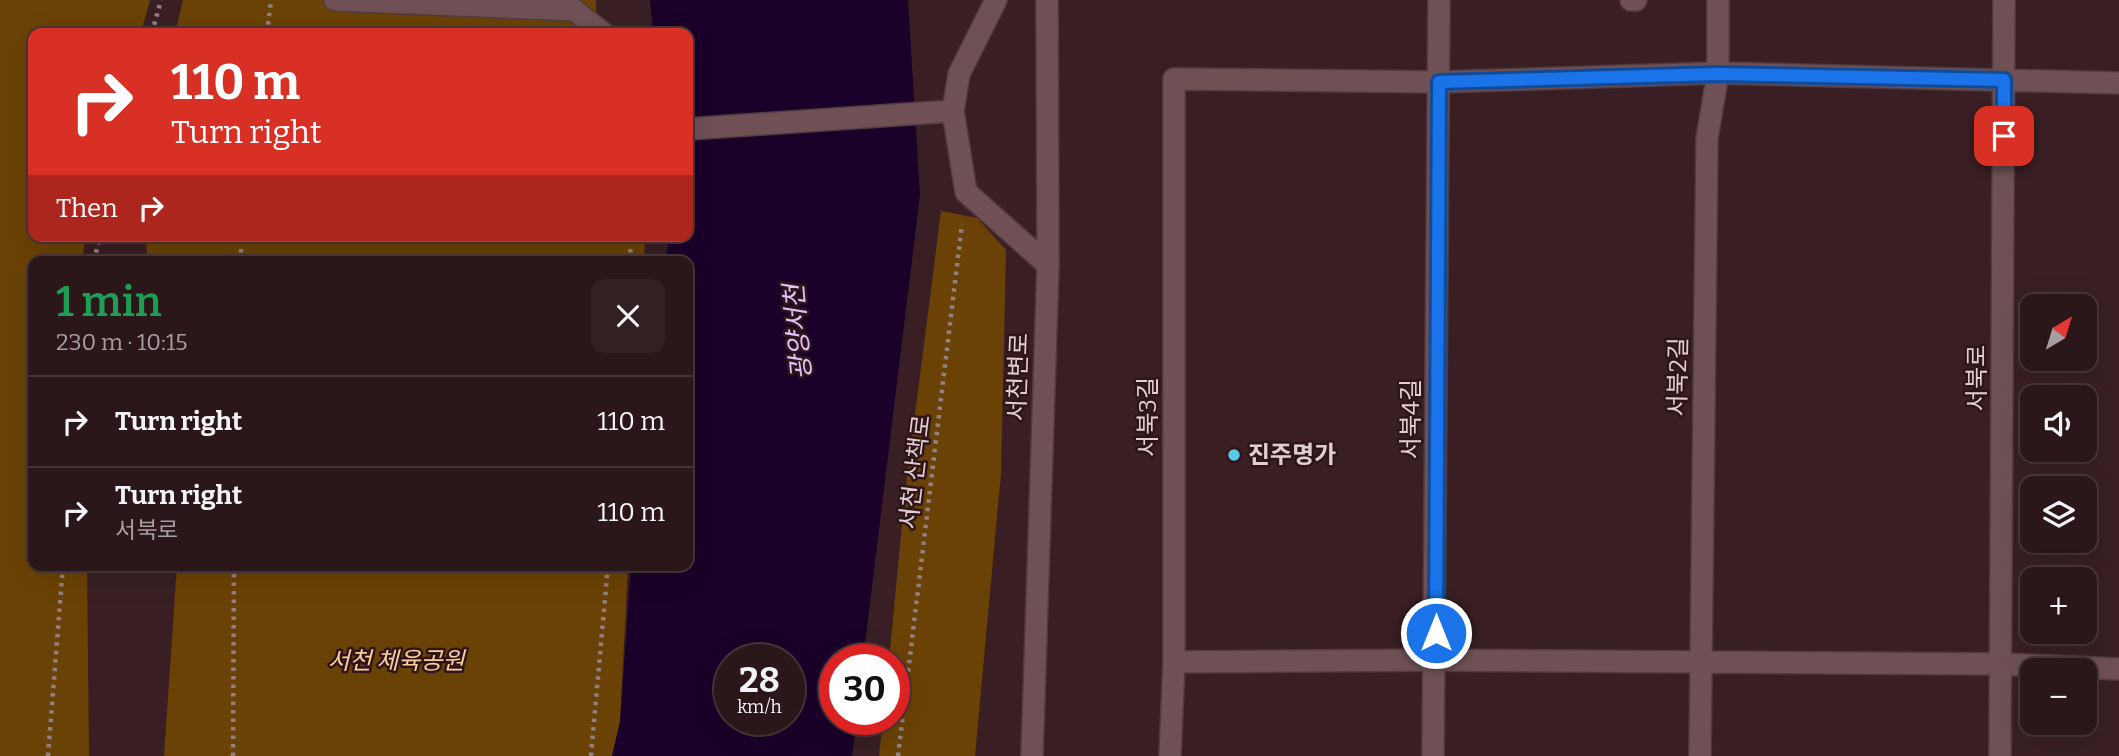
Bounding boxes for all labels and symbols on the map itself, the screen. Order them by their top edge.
pin [1974,106,2034,166]
water label: 광양서천 [778,280,818,381]
north arrow [2020,294,2096,371]
street label: 서천변로 [1002,332,1034,422]
street label: 서북2길 [1663,337,1693,417]
street label: 서북로 [1963,345,1991,411]
street label: 서북3길 [1134,377,1162,457]
street label: 서북4길 [1397,379,1425,459]
street label: 서천 산책로 [894,413,936,531]
place label: 진주명가 [1248,441,1336,469]
marker: 진주명가 [1226,447,1242,463]
position arrow [1399,596,1473,670]
speed limit sign: 30 [819,644,910,735]
park label: 서천 체육공원 [327,647,466,675]

